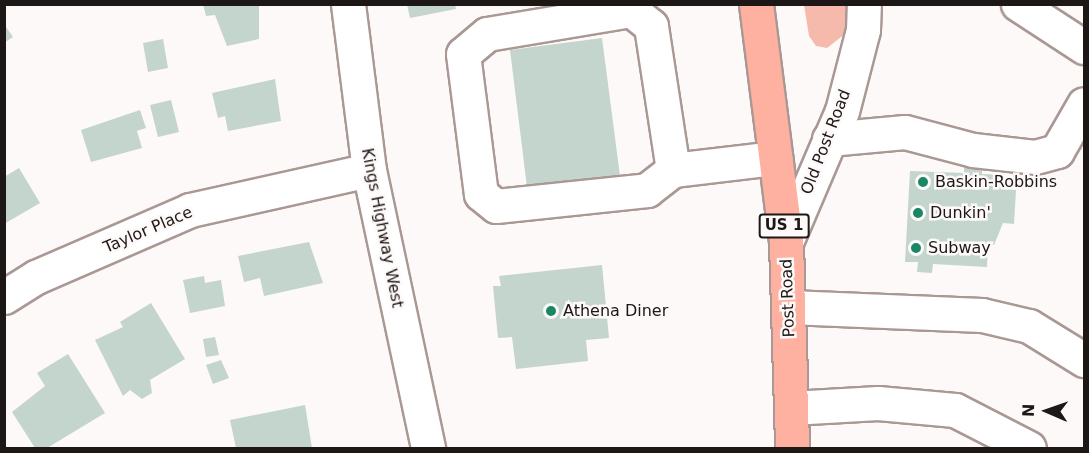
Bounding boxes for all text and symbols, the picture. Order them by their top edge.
street label: Old Post Road [797,87,855,197]
street label: Kings Highway West [357,147,407,309]
place label: Baskin-Robbins [935,172,1057,192]
marker: Baskin-Robbins [916,175,930,189]
street label: Taylor Place [101,203,195,257]
place label: Dunkin' [930,203,991,223]
marker: Dunkin' [911,206,925,220]
road number: US 1 [758,214,810,238]
place label: Subway [928,238,991,258]
marker: Subway [909,241,923,255]
street label: Post Road [777,258,799,338]
place label: Athena Diner [563,301,668,321]
marker: Athena Diner [544,304,558,318]
north arrow [1017,381,1077,441]
text: N [1019,403,1038,417]

